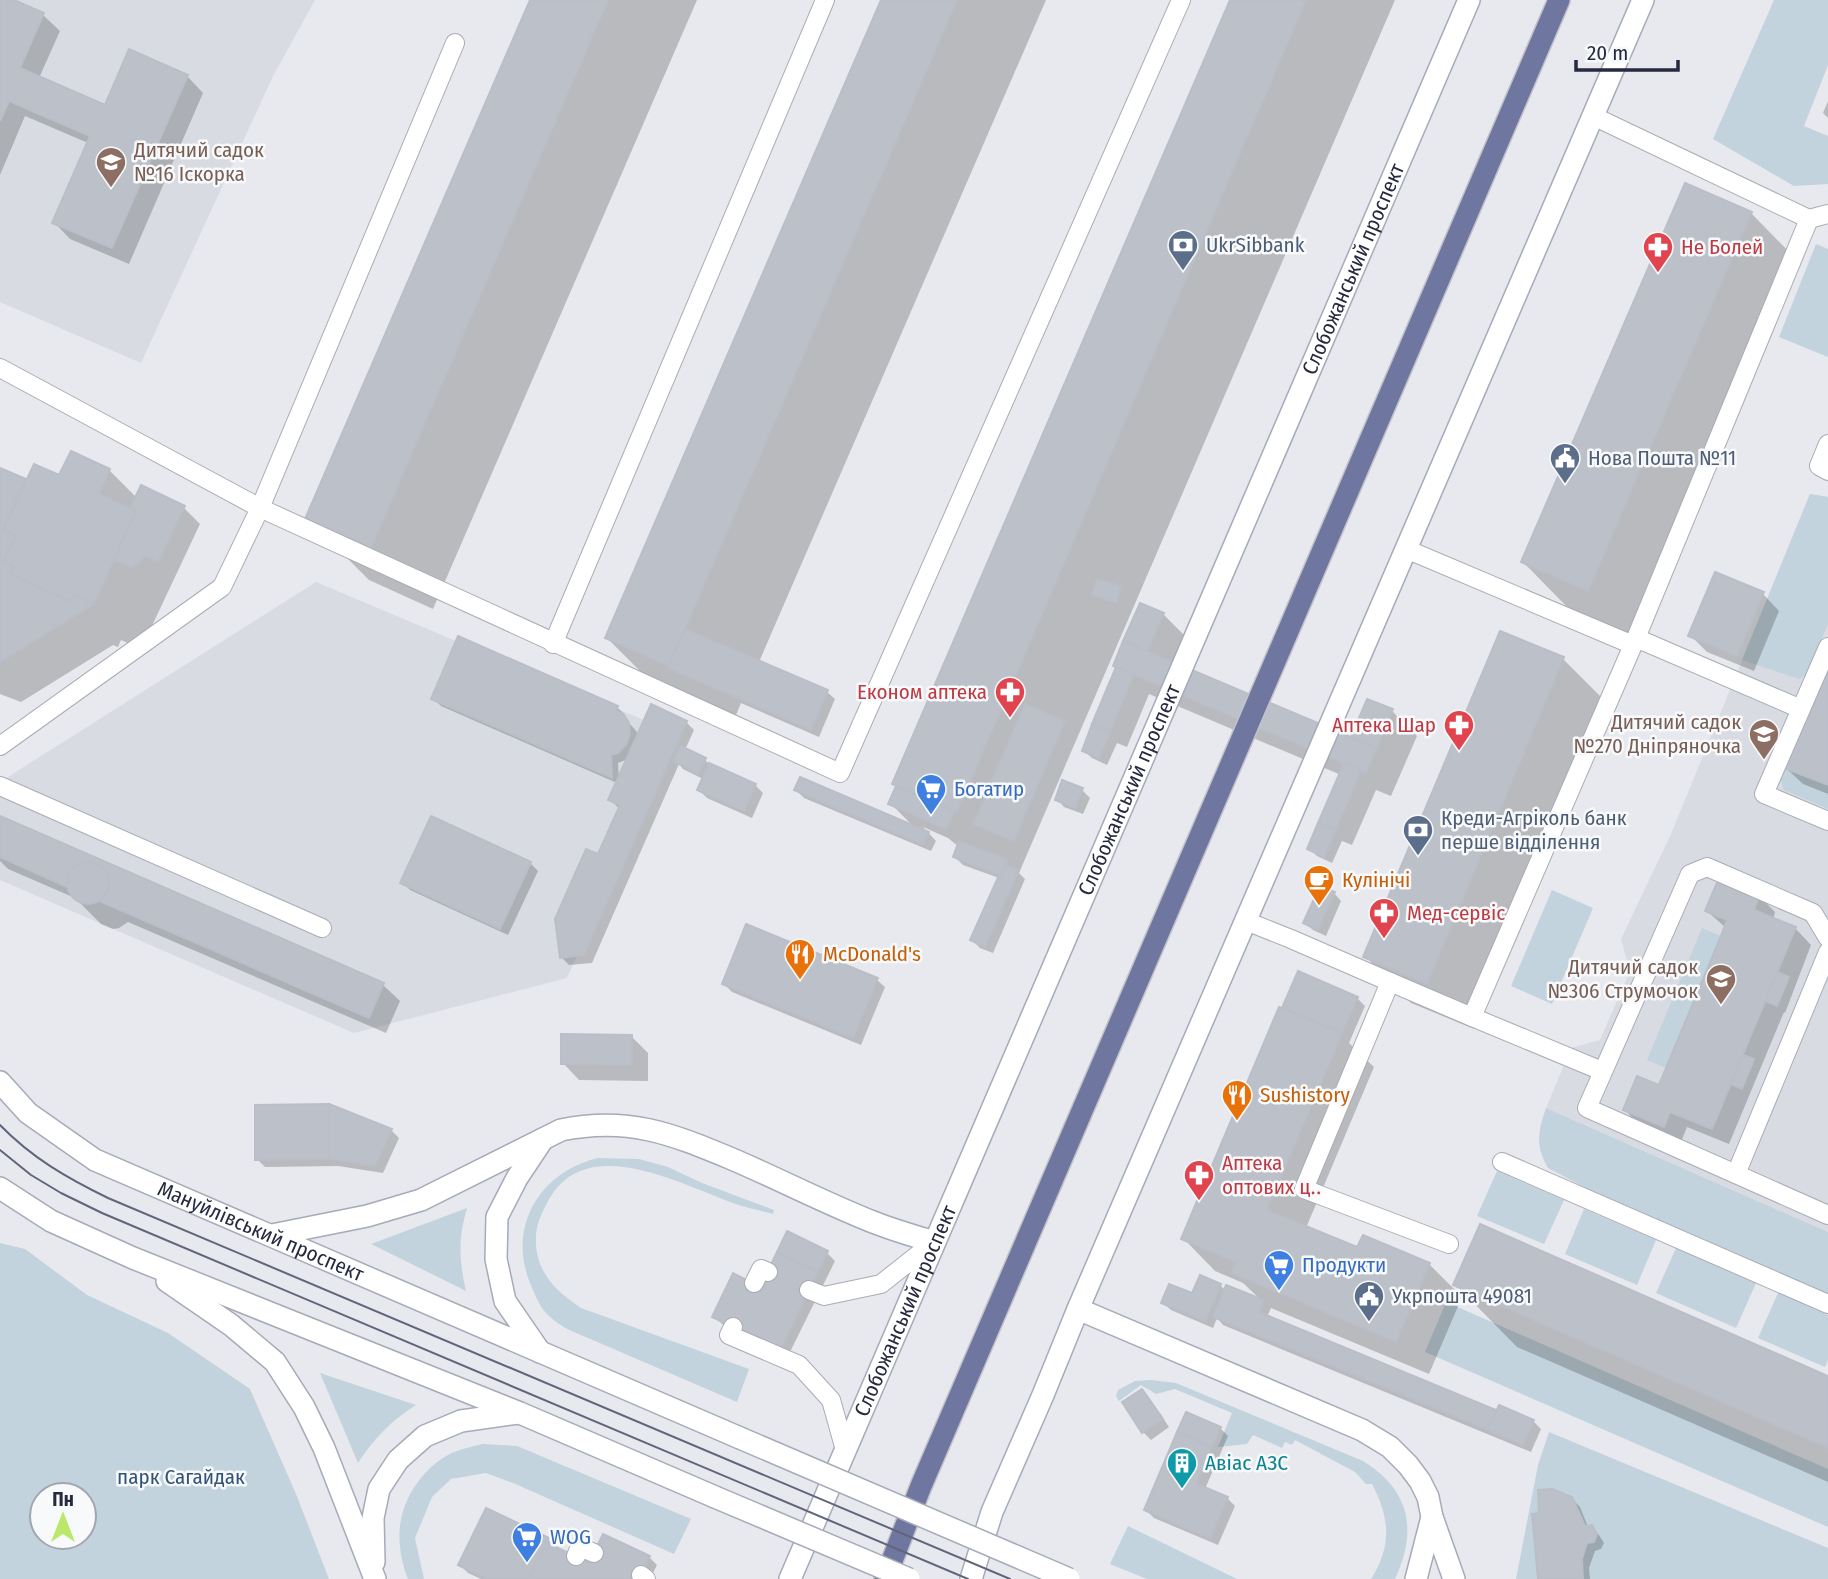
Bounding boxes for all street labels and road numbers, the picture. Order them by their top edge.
street label: Слобожанський проспект [1296,159,1410,379]
street label: Слобожанський проспект [1073,680,1186,899]
street label: Мануйлівський проспект [154,1176,368,1287]
street label: Слобожанський проспект [849,1201,962,1420]

